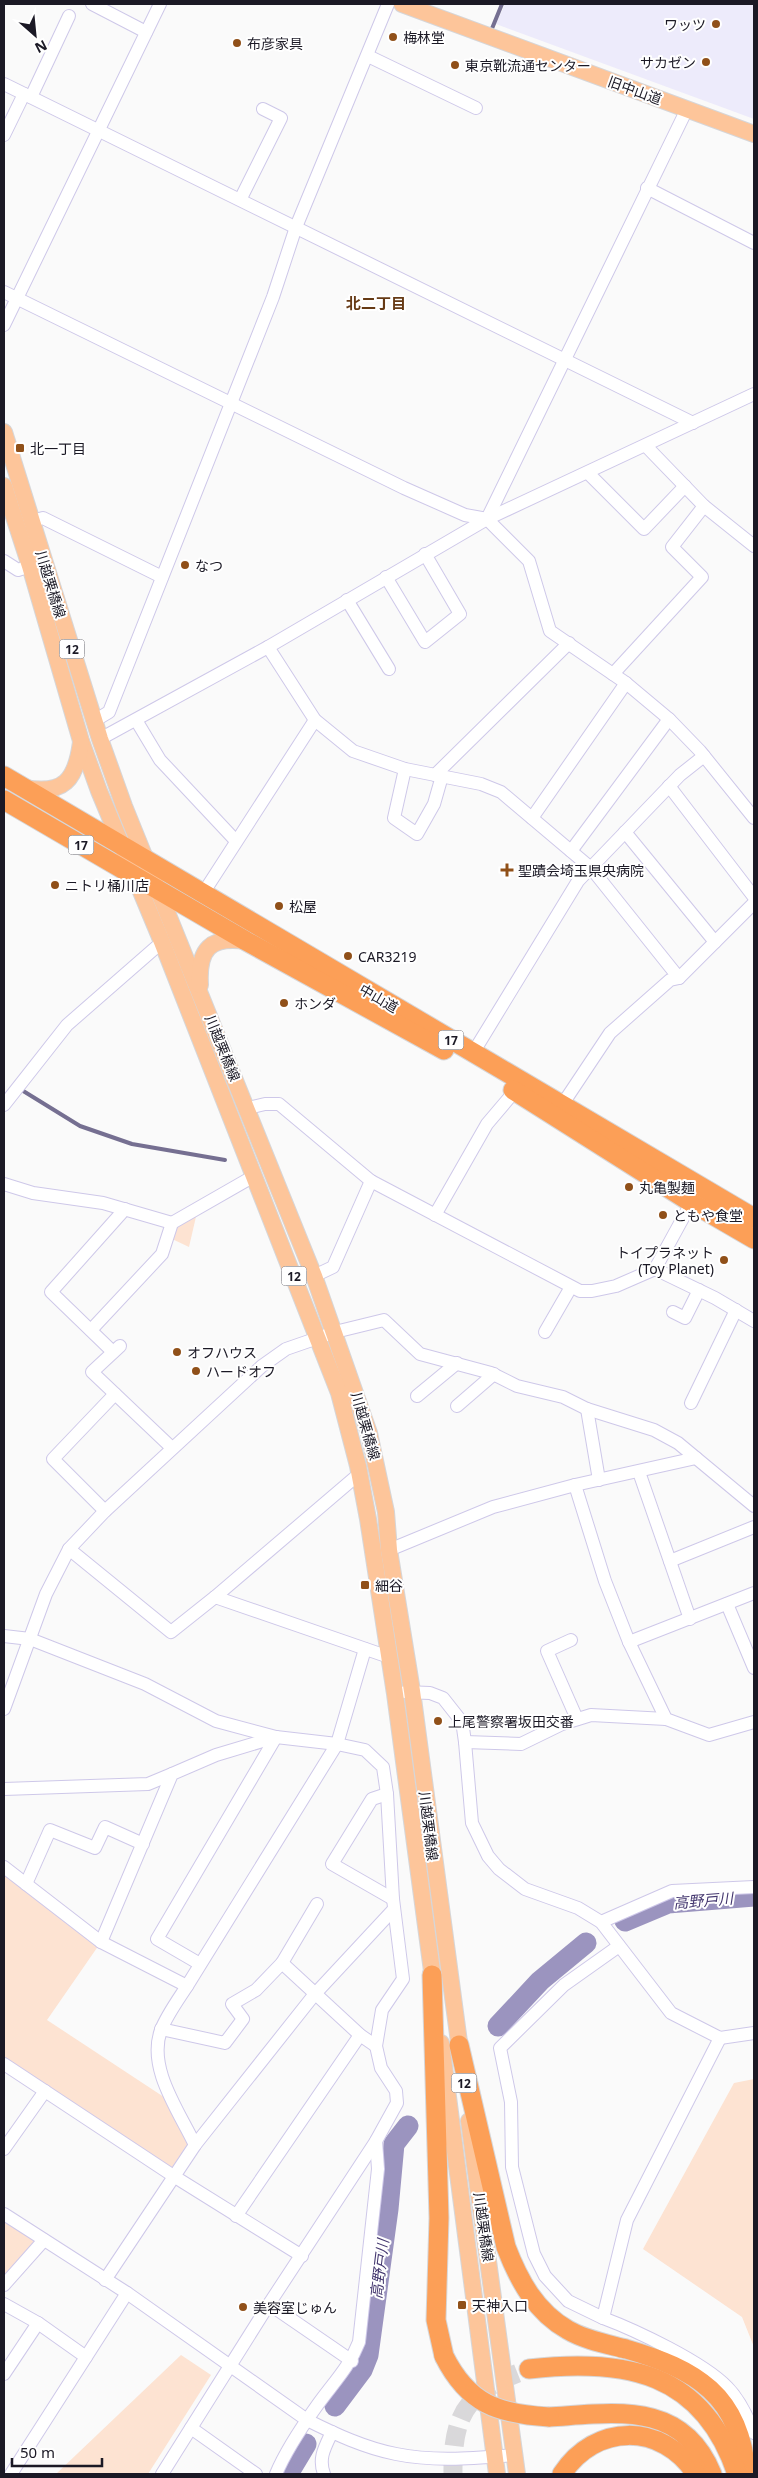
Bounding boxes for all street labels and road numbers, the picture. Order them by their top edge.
street label: 旧中山道 [605,71,665,109]
street label: 川越栗橋線 [32,548,70,620]
road number: 12 [60,640,84,659]
road number: 17 [68,836,94,854]
street label: 中山道 [356,979,402,1017]
street label: 川越栗橋線 [201,1012,245,1084]
road number: 17 [438,1030,464,1050]
road number: 12 [282,1266,306,1285]
street label: 川越栗橋線 [347,1390,385,1462]
street label: 川越栗橋線 [415,1790,443,1862]
road number: 12 [452,2074,476,2092]
street label: 川越栗橋線 [470,2191,498,2263]

